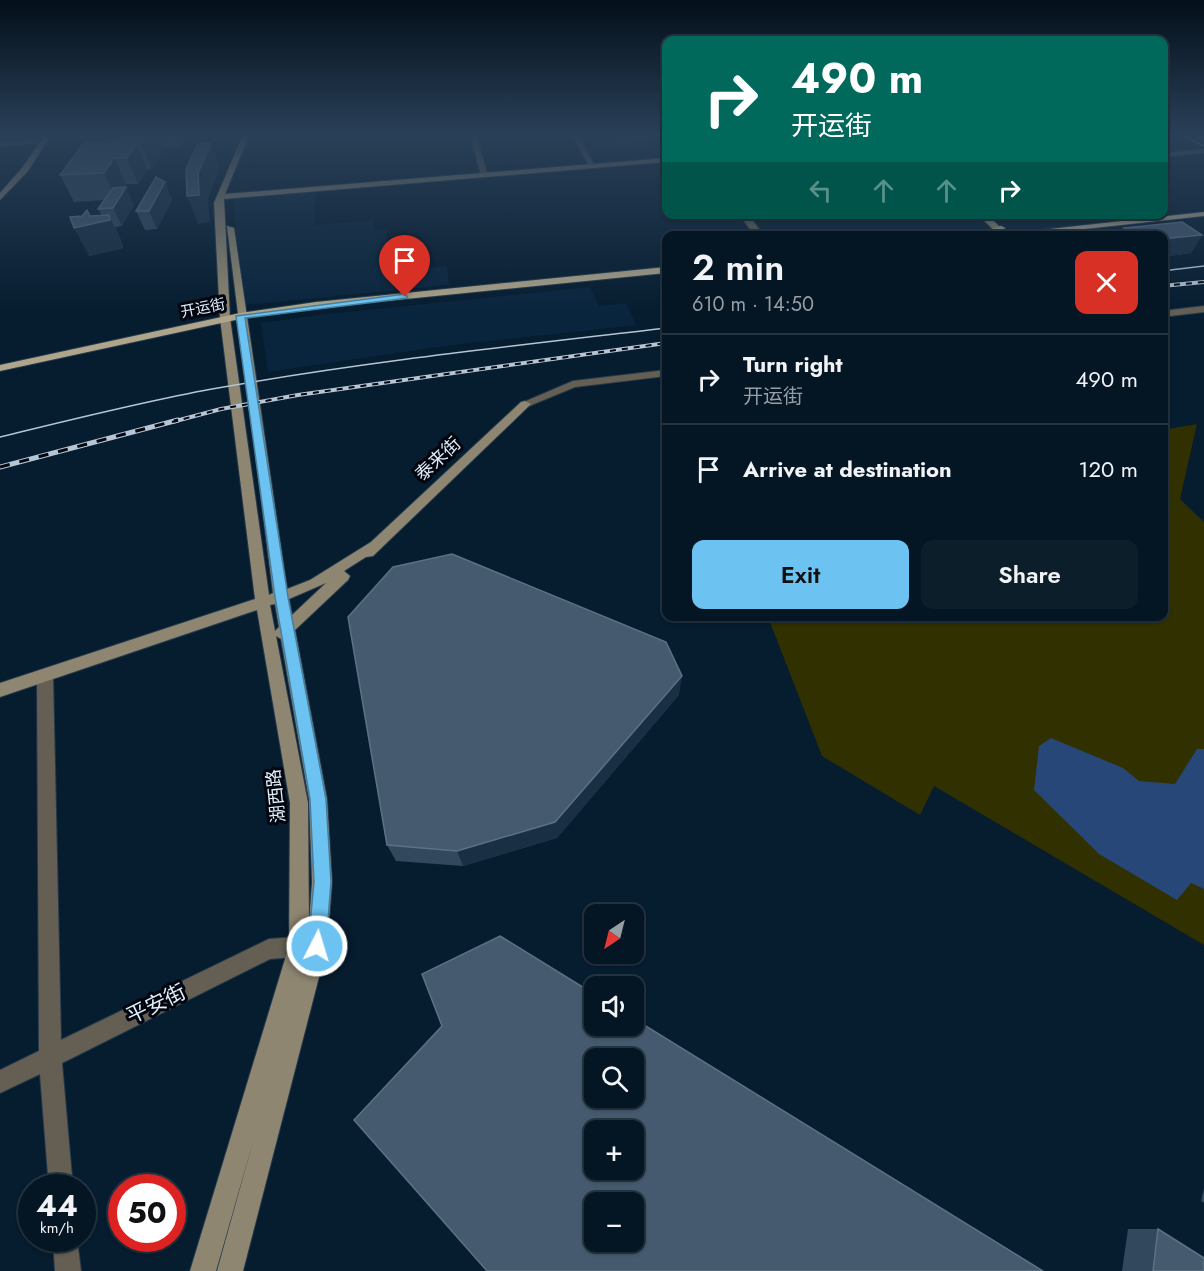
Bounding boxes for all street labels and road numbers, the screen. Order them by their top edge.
street label: 开运街 [179,293,227,323]
street label: 泰来街 [409,431,467,487]
street label: 湖西路 [260,768,292,824]
street label: 平安街 [121,977,191,1031]

